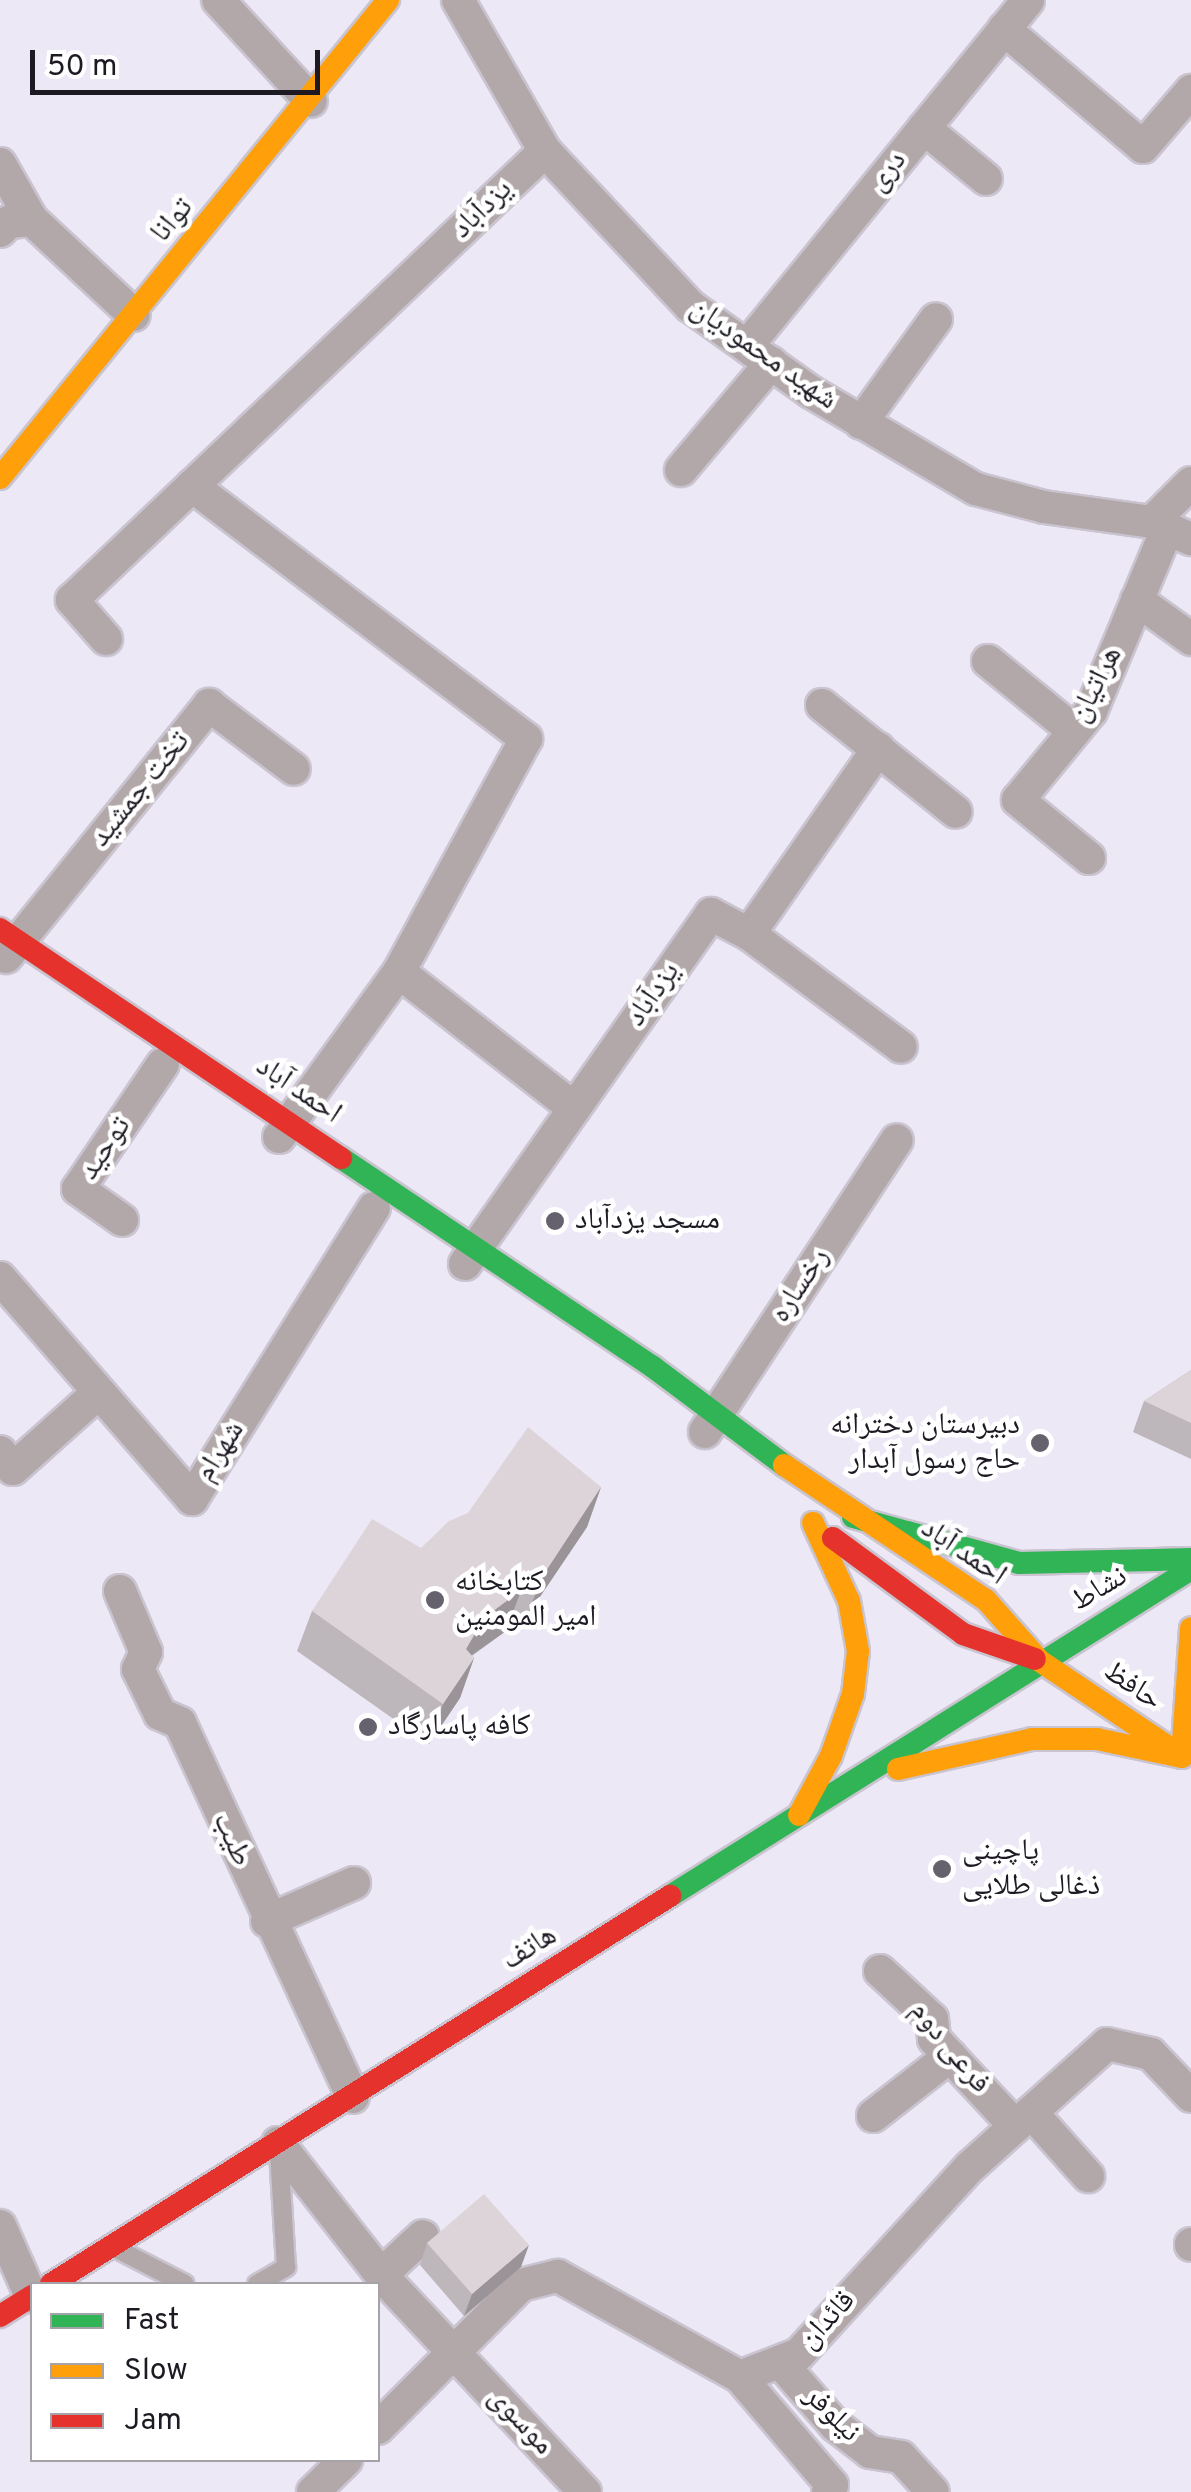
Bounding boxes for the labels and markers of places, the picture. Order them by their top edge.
place label: مسجد یزدآباد [575,1203,720,1239]
marker: مسجد یزدآباد [544,1210,566,1232]
place label: دبیرستان دخترانه حاج رسول آبدار [830,1408,1020,1478]
marker: دبیرستان دخترانه حاج رسول آبدار [1029,1432,1051,1454]
place label: کتابخانه امیر المومنین [455,1565,597,1636]
marker: کتابخانه امیر المومنین [424,1589,446,1611]
place label: کافه پاسارگاد [388,1709,530,1745]
marker: کافه پاسارگاد [357,1716,379,1738]
place label: پاچینی ذغالی طلایی [962,1834,1100,1904]
marker: پاچینی ذغالی طلایی [931,1858,953,1880]

